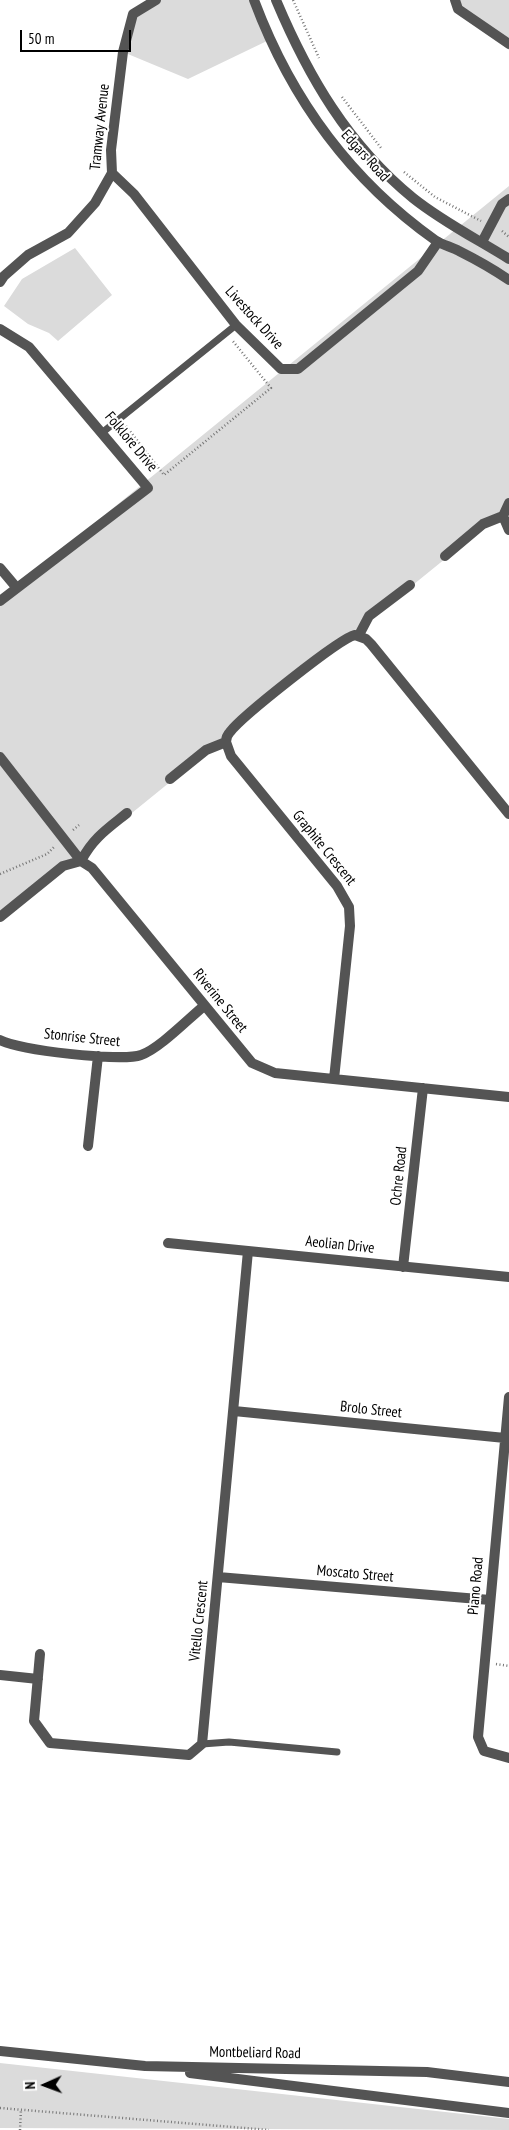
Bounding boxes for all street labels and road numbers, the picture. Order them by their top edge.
street label: Tramway Avenue [87,83,113,171]
street label: Edgars Road [337,126,393,186]
street label: Livestock Drive [221,283,287,353]
street label: Folklore Drive [101,408,161,476]
street label: Graphite Crescent [288,807,360,889]
street label: Riverine Street [189,965,251,1037]
street label: Stonrise Street [43,1025,121,1051]
street label: Ochre Road [387,1146,411,1206]
street label: Aeolian Drive [305,1232,375,1258]
street label: Brolo Street [339,1398,403,1422]
street label: Piano Road [465,1556,487,1616]
street label: Moscato Street [316,1562,394,1586]
street label: Vitello Crescent [186,1580,212,1662]
street label: Montbeliard Road [209,2043,301,2063]

